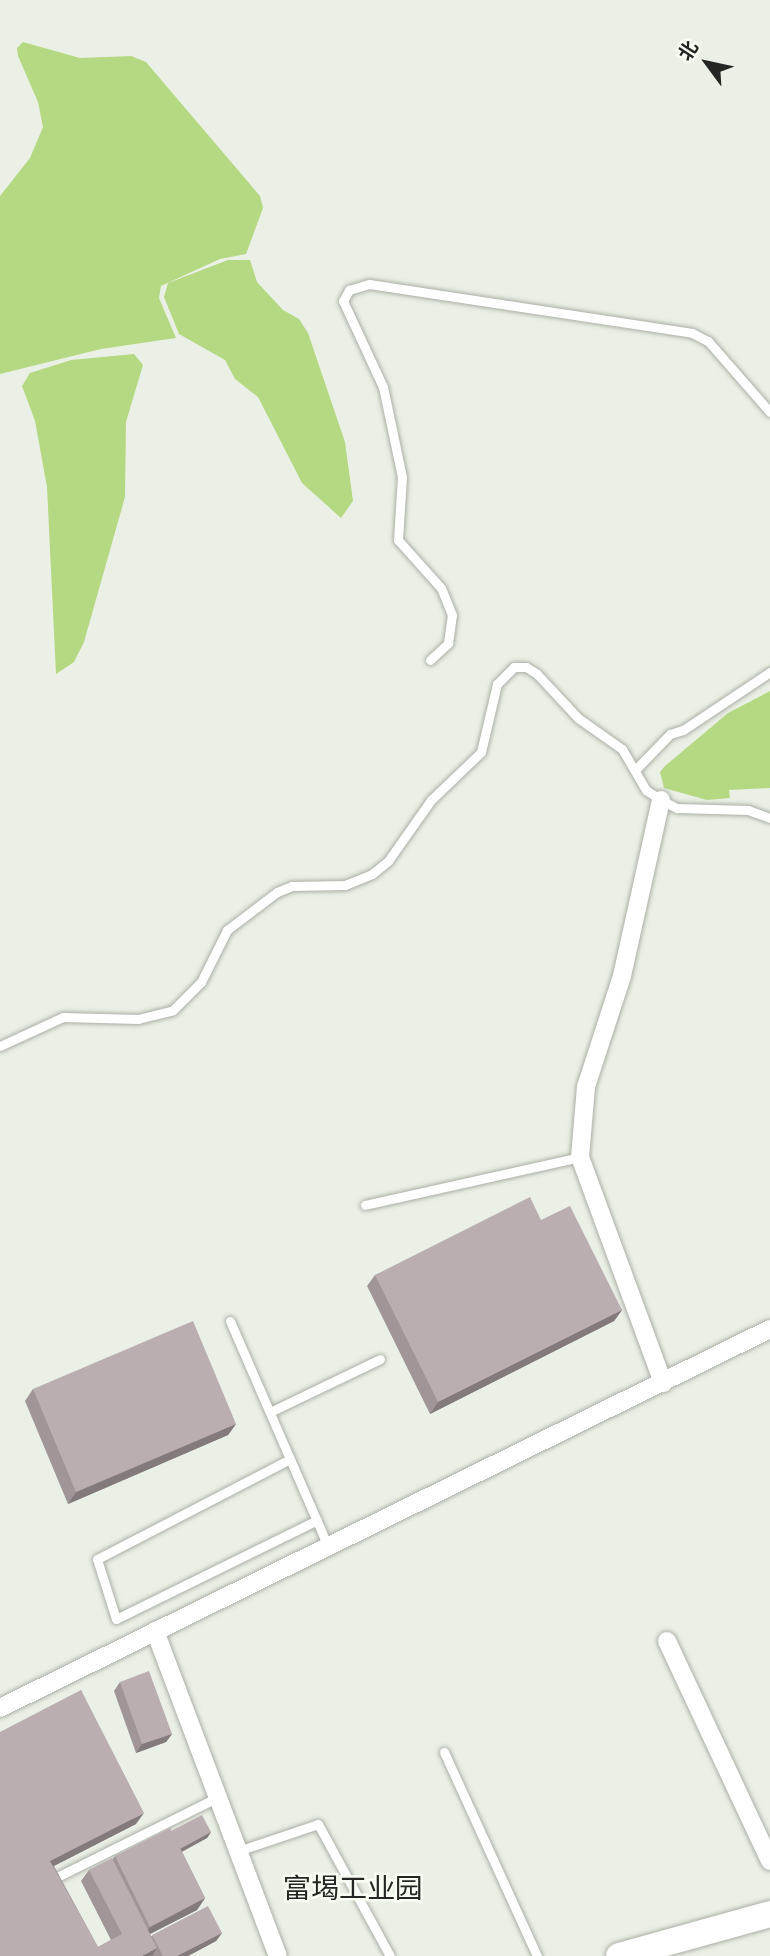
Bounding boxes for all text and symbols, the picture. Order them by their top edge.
north arrow [672,28,742,98]
text: 北 [674,37,705,66]
district label: 富堨工业园 [283,1874,423,1908]

